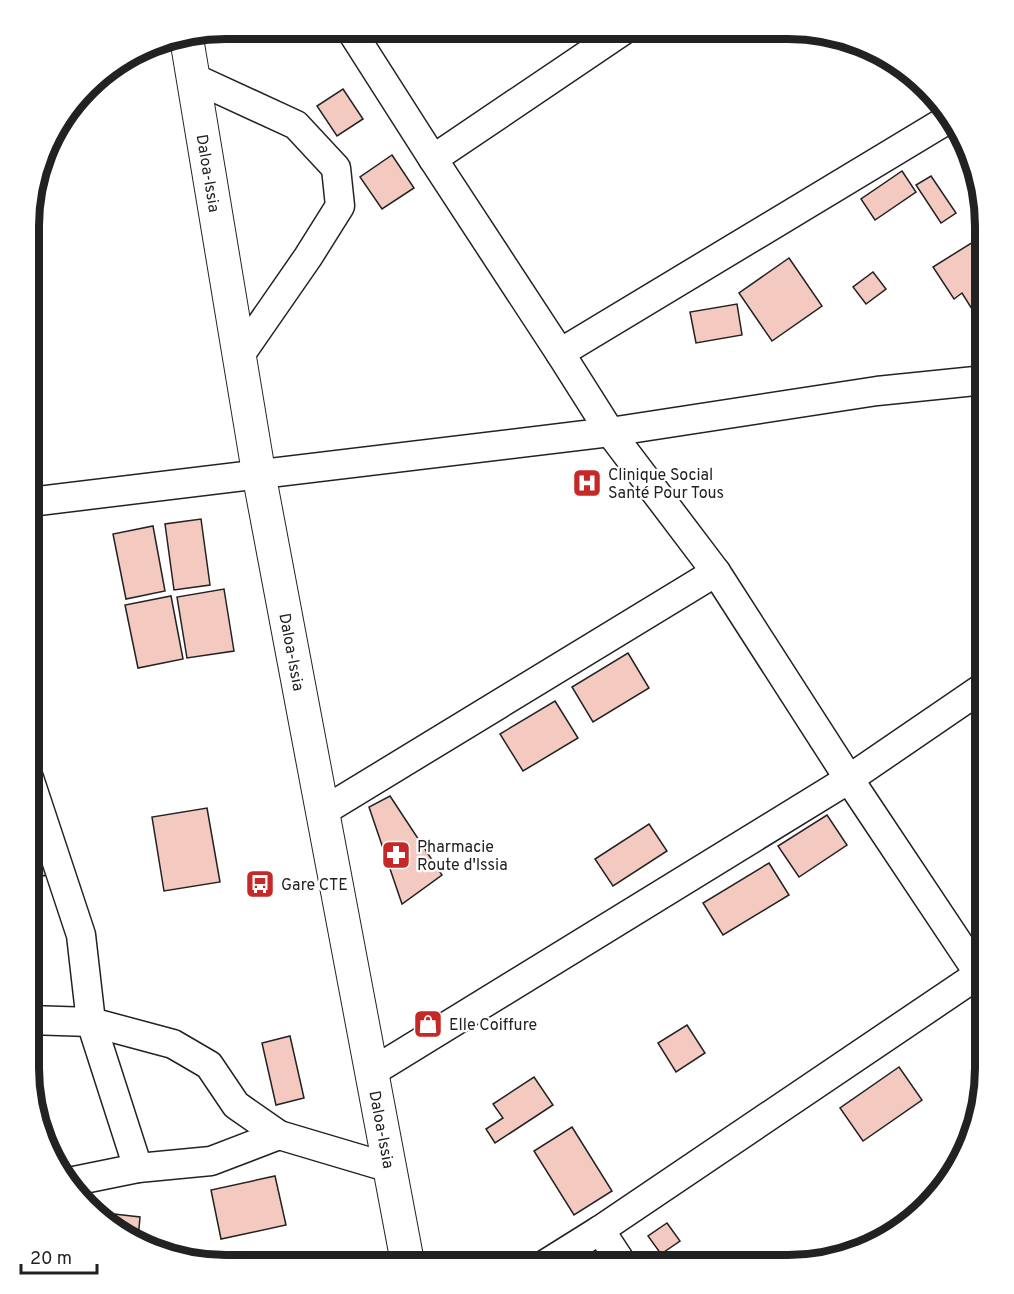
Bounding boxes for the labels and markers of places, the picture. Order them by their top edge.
place label: Clinique Social Santé Pour Tous [608,466,724,504]
hospital icon: Clinique Social Santé Pour Tous [571,467,603,499]
place label: Pharmacie Route d'Issia [417,838,508,876]
pharmacy icon: Pharmacie Route d'Issia [380,839,412,871]
bus stop icon: Gare CTE [244,868,276,900]
place label: Gare CTE [281,876,348,896]
shop icon: Elle Coiffure [412,1008,444,1040]
place label: Elle Coiffure [449,1016,537,1036]

